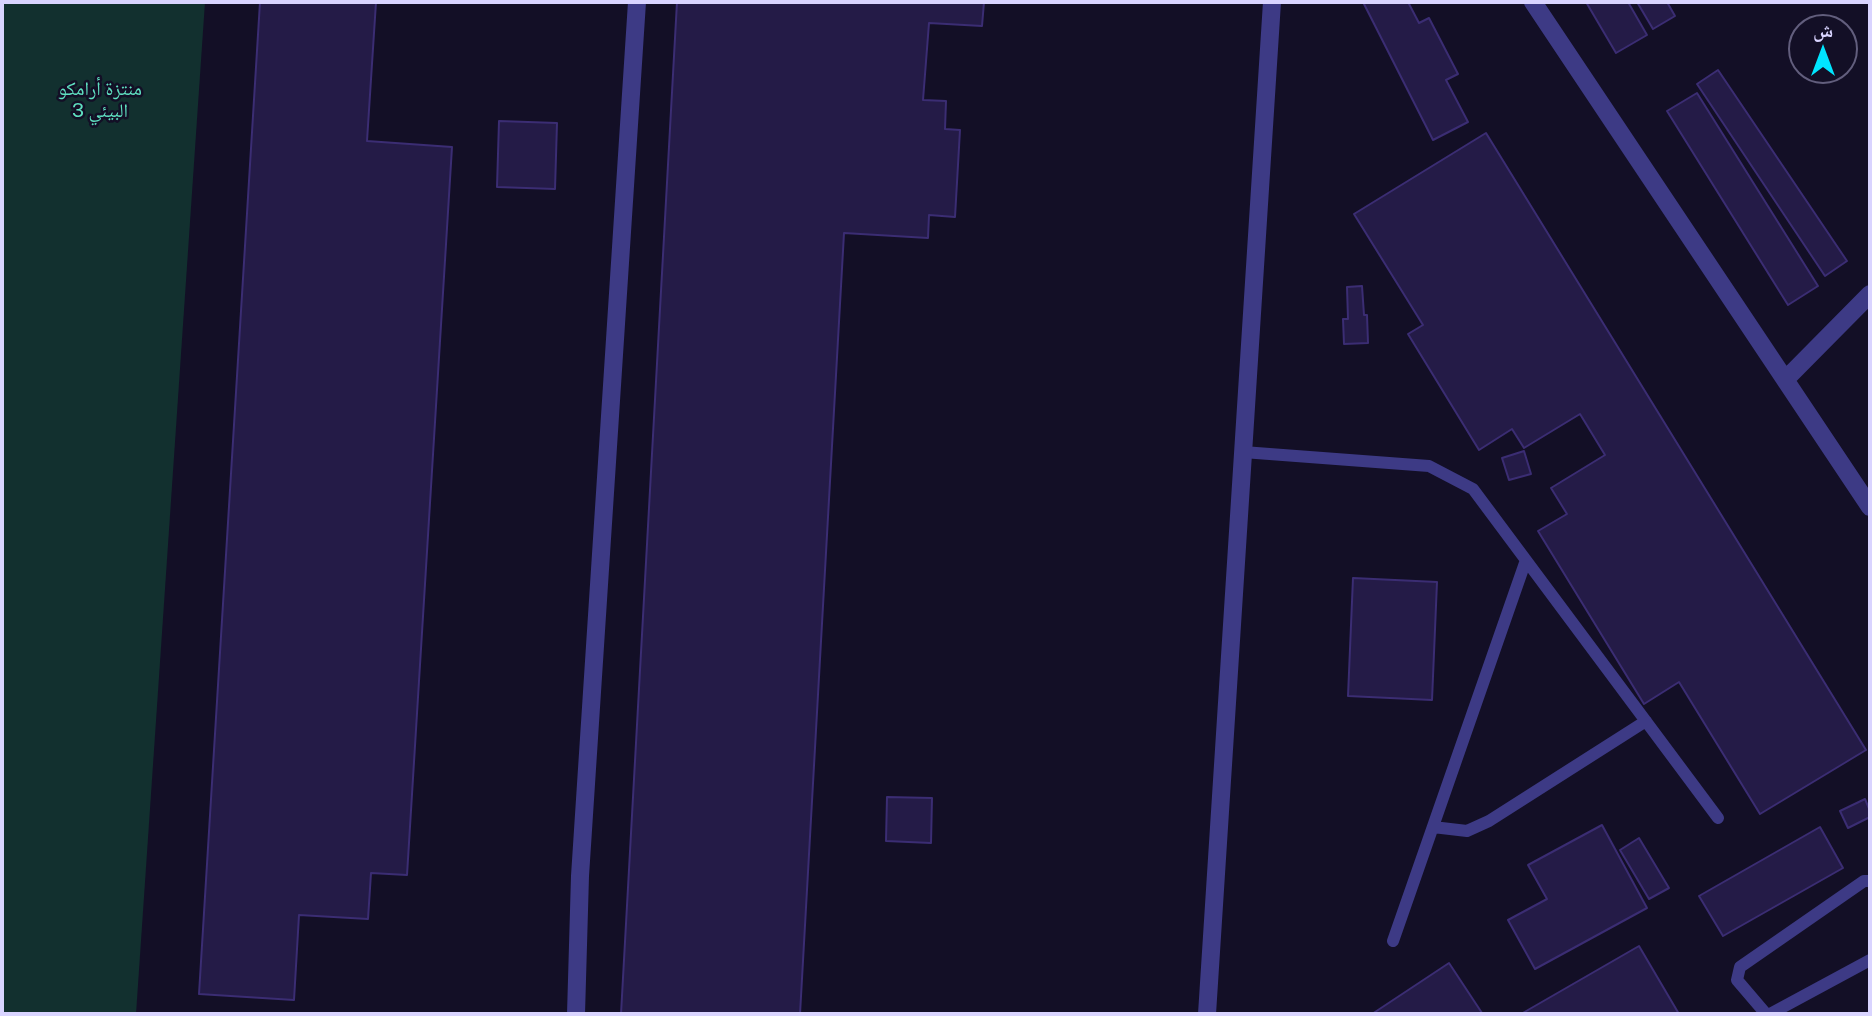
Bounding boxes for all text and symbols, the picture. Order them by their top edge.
north arrow [1788,14,1858,84]
text: ش [1813,19,1833,41]
park label: منتزة أرامكو البيئي 3 [58,78,142,122]

